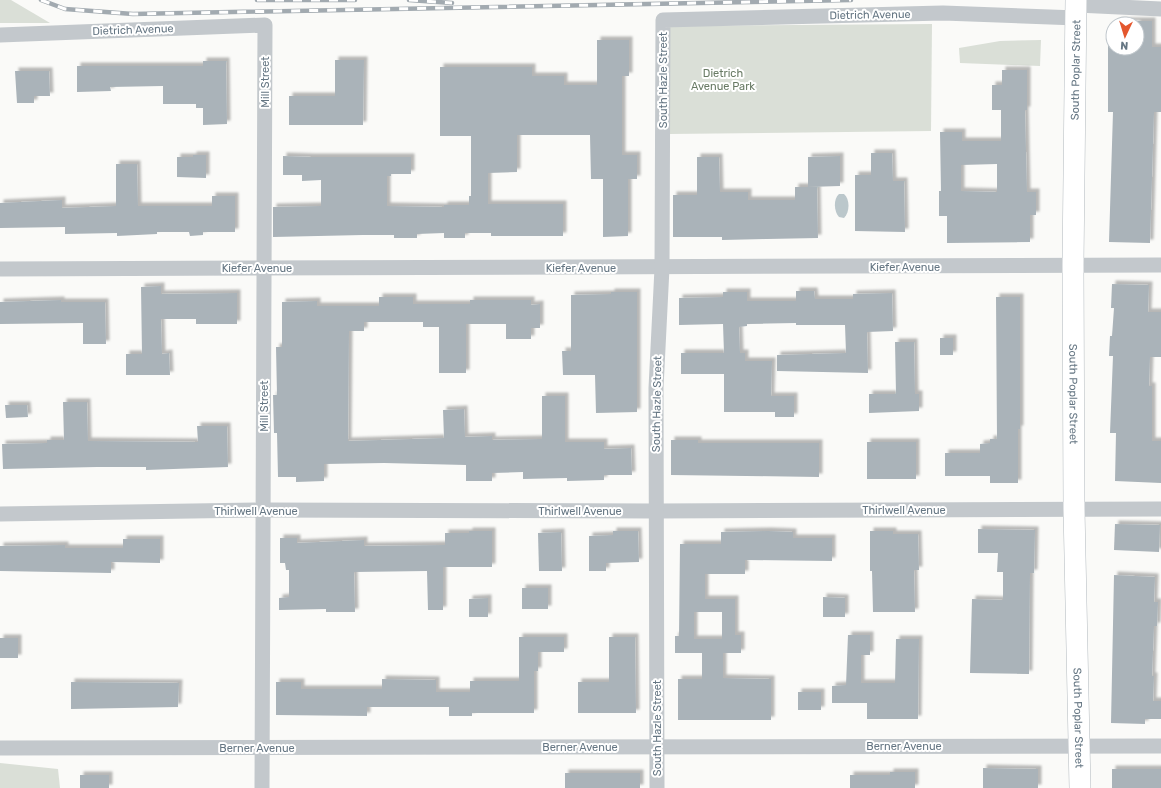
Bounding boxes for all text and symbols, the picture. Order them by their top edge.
street label: Dietrich Avenue [829,8,911,22]
north arrow [1105,16,1145,56]
street label: South Poplar Street [1069,19,1083,120]
street label: Dietrich Avenue [92,22,174,38]
street label: South Hazle Street [657,31,670,128]
text: N [1120,39,1129,52]
street label: Mill Street [259,56,272,108]
park label: Dietrich Avenue Park [691,67,755,93]
street label: Kiefer Avenue [870,261,940,274]
street label: Kiefer Avenue [222,262,292,275]
street label: Kiefer Avenue [546,262,616,275]
street label: South Poplar Street [1067,344,1080,445]
street label: South Hazle Street [650,355,664,452]
street label: Mill Street [258,380,271,432]
street label: Thirlwell Avenue [862,504,946,517]
street label: Thirlwell Avenue [214,505,298,518]
street label: Thirlwell Avenue [538,505,622,518]
street label: South Poplar Street [1071,667,1086,769]
street label: South Hazle Street [651,679,664,776]
street label: Berner Avenue [866,740,942,753]
street label: Berner Avenue [542,741,618,754]
street label: Berner Avenue [219,742,295,755]

